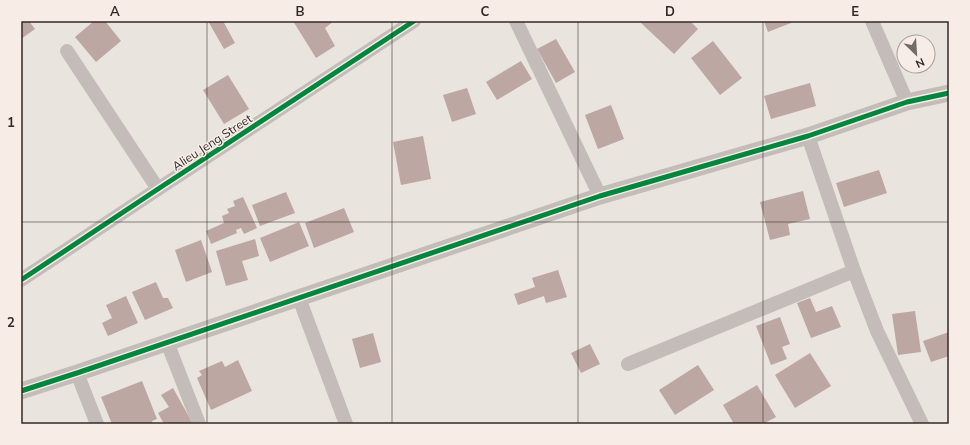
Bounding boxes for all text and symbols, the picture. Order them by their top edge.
text: A [110,3,120,19]
text: B [296,3,305,19]
text: C [481,3,490,19]
text: D [665,3,675,19]
text: E [851,3,859,19]
north arrow [896,34,936,74]
text: N [914,55,927,71]
street label: Alieu Jeng Street [169,111,255,173]
text: 1 [7,114,15,130]
text: 2 [7,314,15,330]

